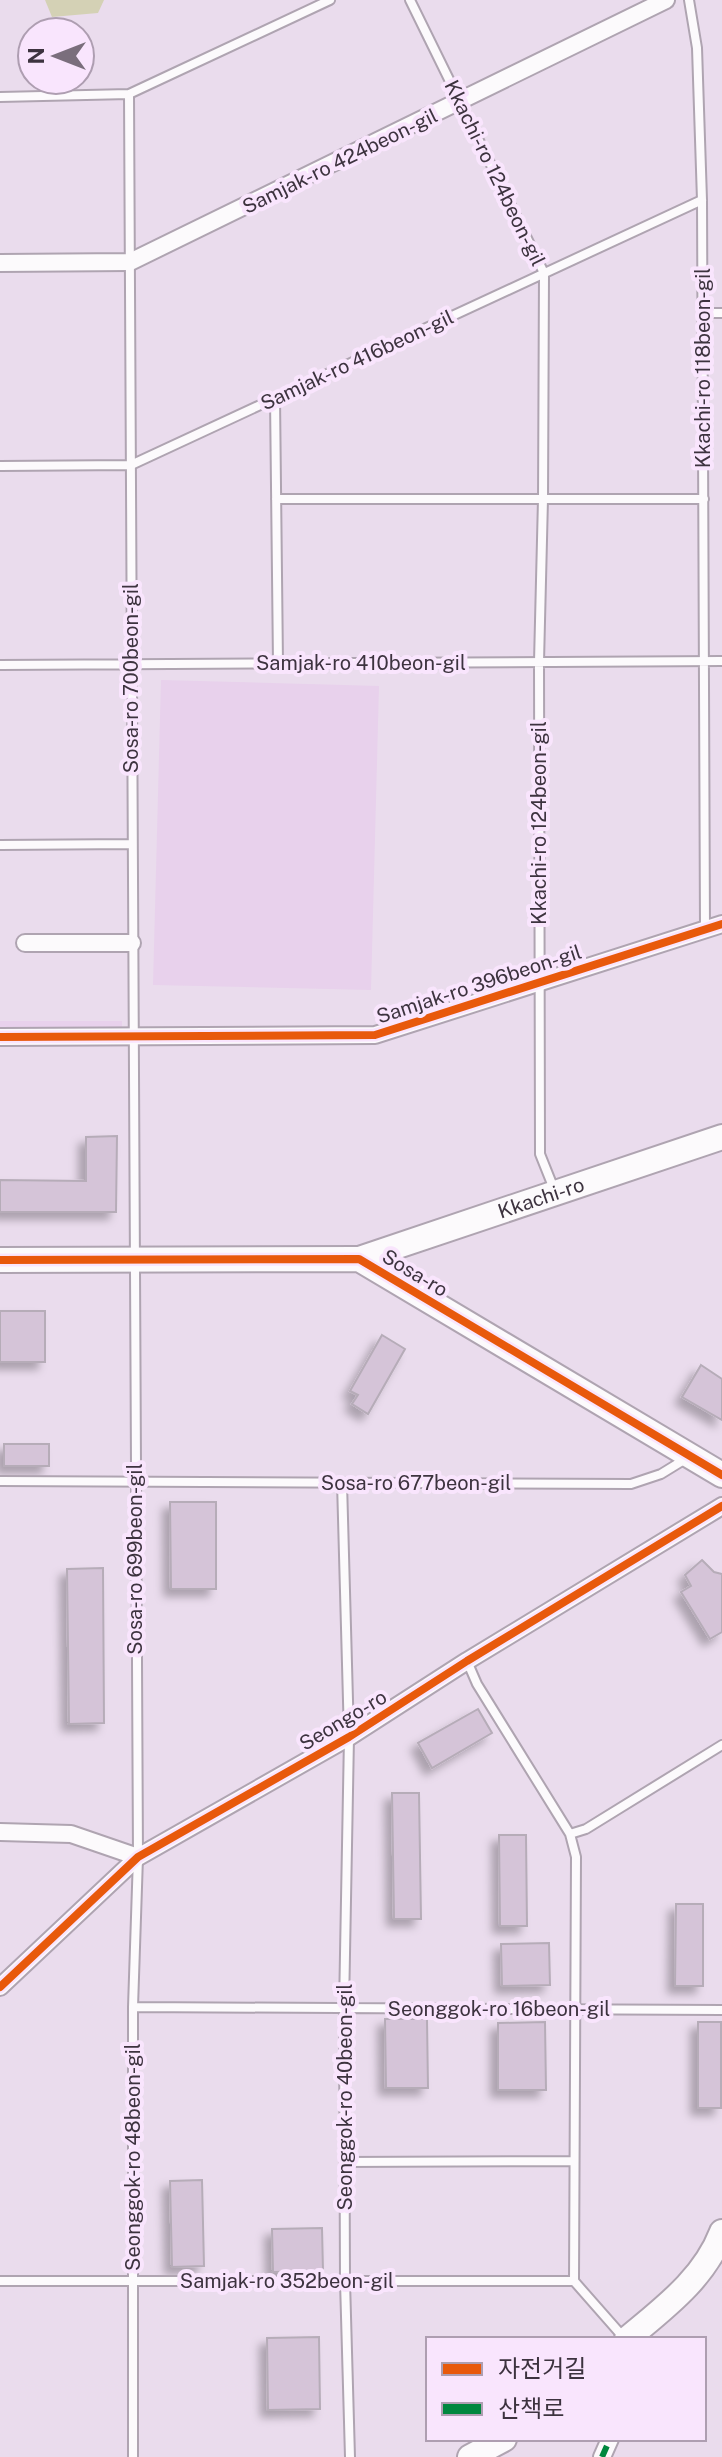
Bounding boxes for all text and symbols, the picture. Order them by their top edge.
north arrow [16,16,96,96]
text: N [23,47,49,65]
street label: Kkachi-ro 124beon-gil [440,76,550,270]
street label: Samjak-ro 424beon-gil [239,103,441,219]
street label: Kkachi-ro 118beon-gil [691,268,715,468]
street label: Samjak-ro 416beon-gil [257,305,457,415]
street label: Sosa-ro 700beon-gil [119,583,143,773]
street label: Samjak-ro 410beon-gil [256,651,466,675]
street label: Kkachi-ro 124beon-gil [527,721,551,925]
street label: Samjak-ro 396beon-gil [373,939,585,1029]
street label: Kkachi-ro [495,1172,587,1223]
street label: Sosa-ro [378,1244,452,1302]
street label: Sosa-ro 699beon-gil [123,1463,147,1655]
street label: Sosa-ro 677beon-gil [321,1471,511,1495]
street label: Seongo-ro [295,1685,391,1755]
street label: Seonggok-ro 40beon-gil [333,1983,357,2211]
street label: Seonggok-ro 16beon-gil [388,1997,610,2021]
street label: Seonggok-ro 48beon-gil [121,2043,145,2271]
street label: Samjak-ro 352beon-gil [180,2269,394,2293]
legend [426,2337,706,2441]
text: 자전거길 [498,2354,586,2382]
text: 산책로 [498,2394,564,2422]

